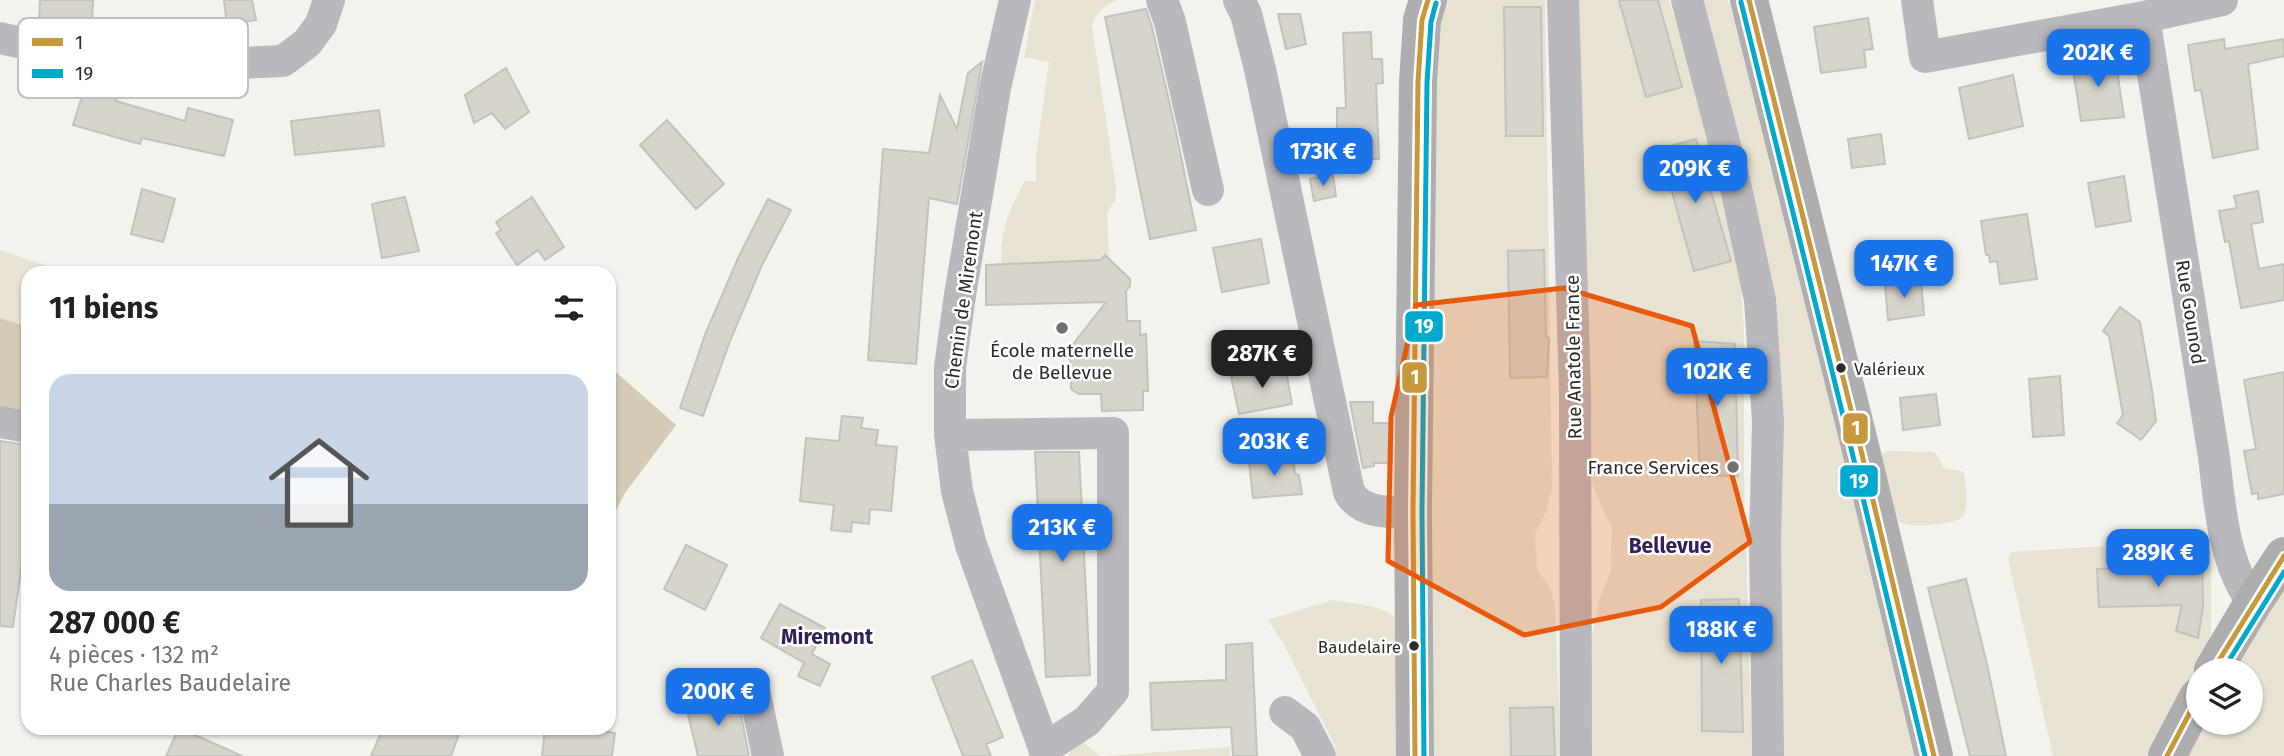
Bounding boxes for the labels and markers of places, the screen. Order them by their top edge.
pin: 202K € [2041,29,2155,89]
pin: 173K € [1266,128,1380,188]
pin: 209K € [1638,146,1752,205]
pin: 147K € [1847,240,1961,300]
marker: École maternelle de Bellevue [1054,320,1070,336]
pin: 287K € [1205,330,1319,390]
place label: École maternelle de Bellevue [990,339,1134,384]
pin: 102K € [1660,348,1774,408]
place label: Valérieux [1854,359,1926,380]
marker: Valérieux [1834,361,1848,375]
pin: 203K € [1217,419,1331,478]
place label: France Services [1587,456,1719,479]
marker: France Services [1725,459,1741,475]
pin: 213K € [1005,504,1119,564]
pin: 289K € [2101,530,2215,589]
pin: 188K € [1664,606,1778,666]
place label: Baudelaire [1318,637,1401,658]
marker: Baudelaire [1407,639,1421,653]
pin: 200K € [661,668,775,728]

